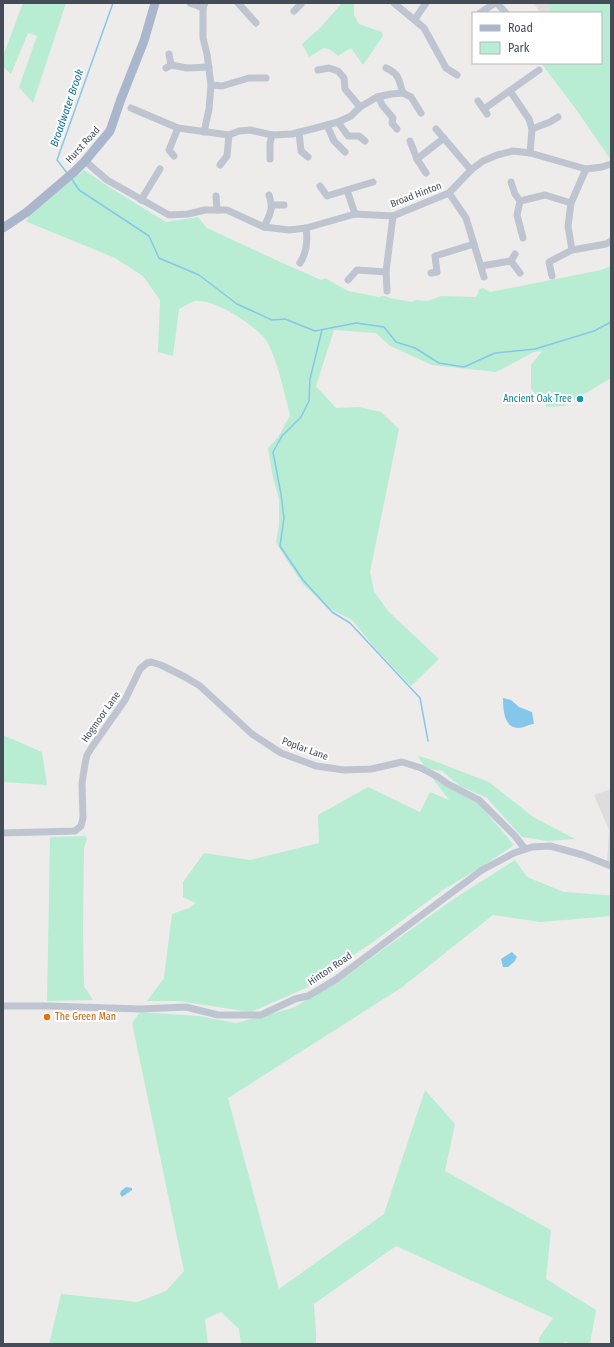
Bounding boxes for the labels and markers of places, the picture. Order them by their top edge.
place label: Ancient Oak Tree [503,393,572,405]
marker: Ancient Oak Tree [575,394,585,404]
place label: The Green Man [55,1011,116,1023]
marker: The Green Man [42,1012,52,1022]

